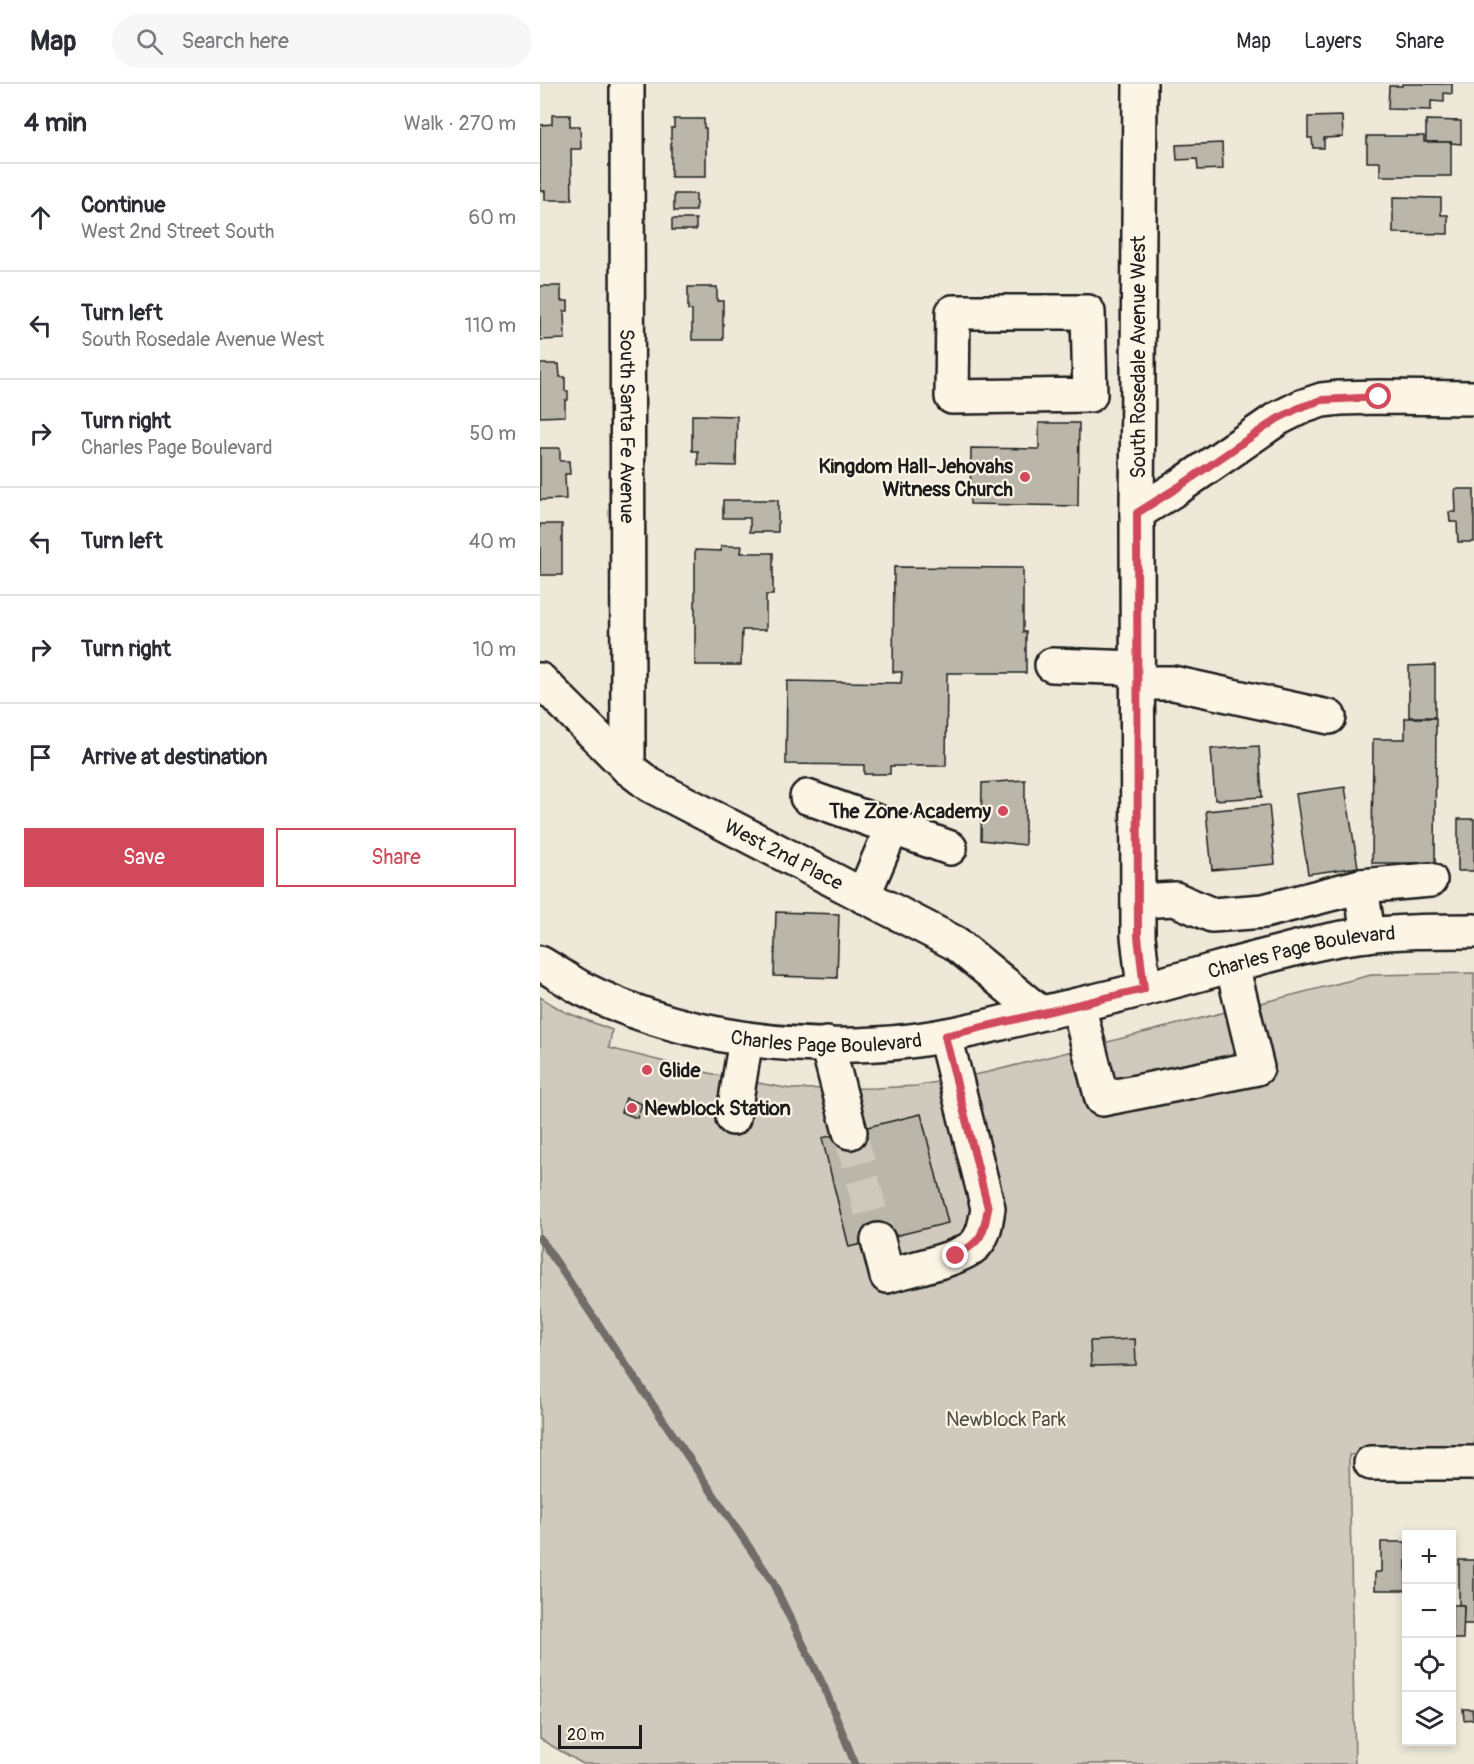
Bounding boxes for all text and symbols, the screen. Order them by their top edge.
search box [112,14,532,68]
text: Map [30,24,76,59]
icon: search [133,25,166,58]
text: Search here [181,27,289,55]
text: Map [1236,28,1271,55]
text: Layers [1304,28,1362,55]
text: Share [1395,28,1444,55]
text: 4 min [24,107,87,139]
text: Walk · 270 m [404,111,516,136]
text: Continue [81,191,165,219]
icon: ahead [24,201,57,234]
text: 60 m [469,205,516,230]
text: West 2nd Street South [81,219,274,244]
street label: South Rosedale Avenue West [1126,234,1151,479]
text: Turn left [81,299,163,327]
icon: left [24,309,57,342]
text: 110 m [465,313,516,338]
text: South Rosedale Avenue West [81,327,324,352]
street label: South Santa Fe Avenue [615,329,640,523]
route start [1365,383,1391,409]
text: Turn right [81,407,171,435]
icon: right [24,417,57,450]
text: 50 m [469,421,516,446]
text: Charles Page Boulevard [81,435,272,460]
place label: Kingdom Hall-Jehovahs Witness Church [818,454,1013,502]
marker: Kingdom Hall-Jehovahs Witness Church [1018,470,1032,484]
icon: left [24,525,57,558]
text: Turn left [81,527,163,555]
text: 40 m [469,529,516,554]
icon: right [24,633,57,666]
text: Turn right [81,635,171,663]
text: 10 m [472,637,516,662]
icon: arrive [24,741,57,774]
text: Arrive at destination [81,743,267,771]
place label: The Zone Academy [828,799,991,824]
marker: The Zone Academy [996,804,1010,818]
street label: West 2nd Place [720,813,848,895]
button: Save [24,828,264,887]
button: Share [276,828,516,887]
street label: Charles Page Boulevard [1205,920,1396,984]
street label: Charles Page Boulevard [729,1024,924,1058]
place label: Glide [659,1058,701,1083]
marker: Glide [640,1063,654,1077]
place label: Newblock Station [644,1096,791,1121]
marker: Newblock Station [625,1101,639,1115]
route end [942,1242,968,1268]
park label: Newblock Park [946,1407,1067,1432]
map controls [1402,1530,1456,1746]
button: + [1402,1530,1456,1584]
button: − [1402,1584,1456,1638]
button: locate [1402,1638,1456,1692]
button: layers [1402,1692,1456,1746]
scale bar [558,1722,642,1750]
text: 20 m [567,1725,605,1745]

